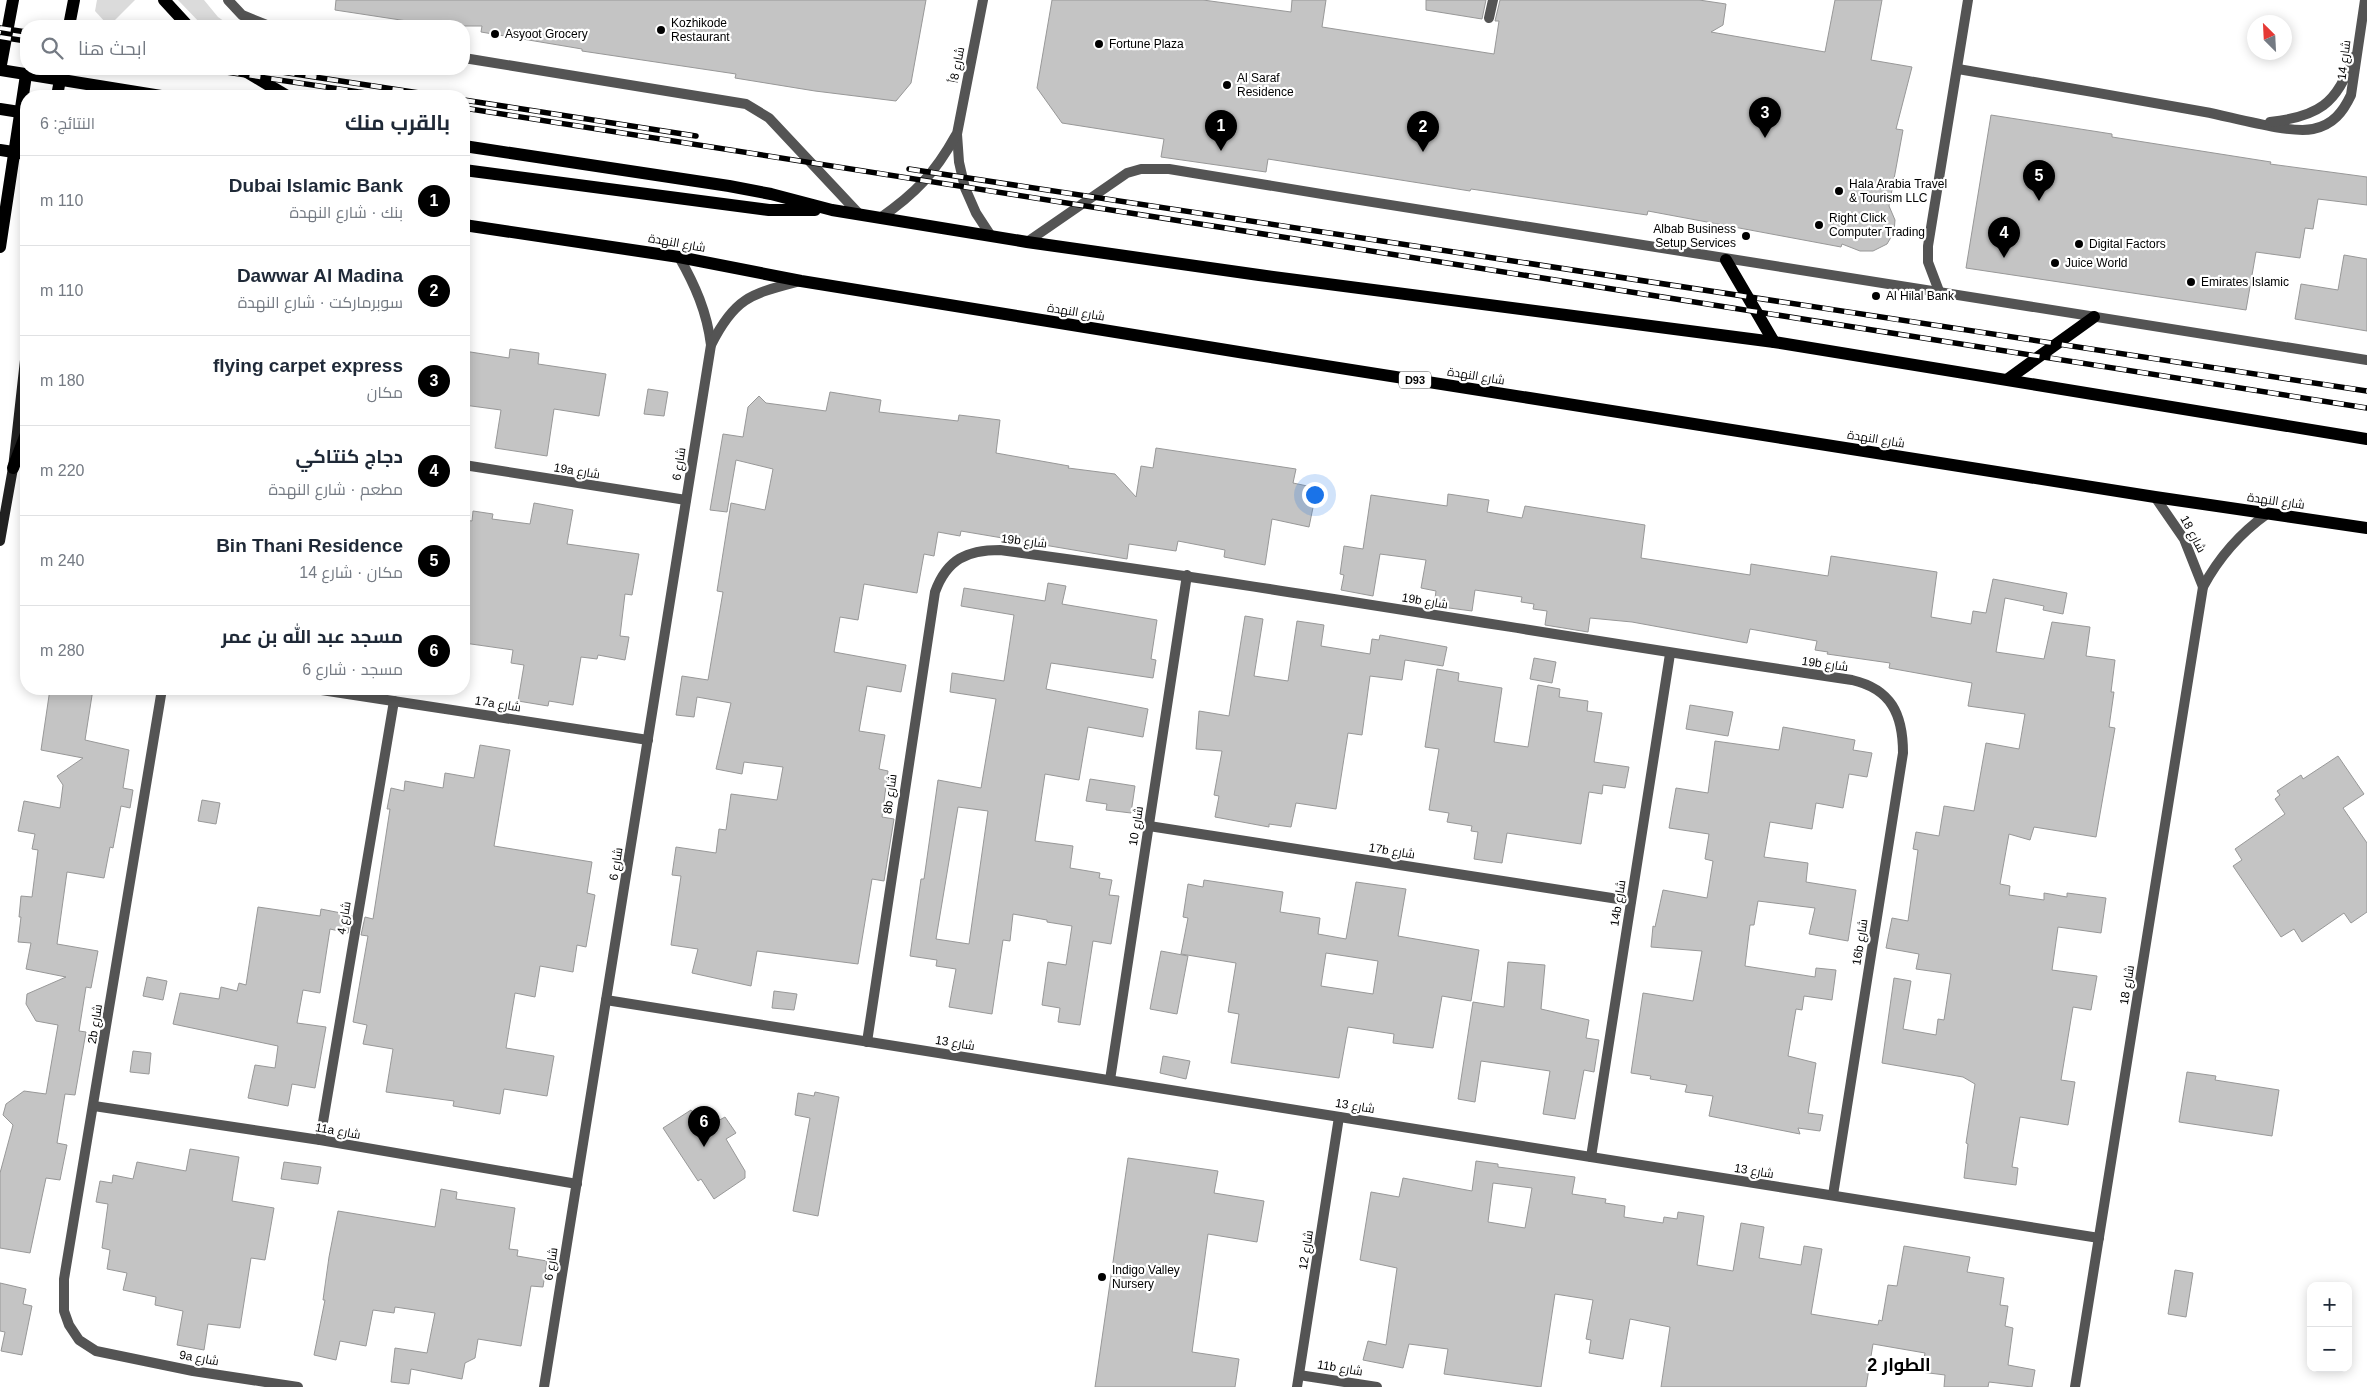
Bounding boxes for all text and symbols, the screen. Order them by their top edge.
north arrow [2247,15,2292,60]
place label: Kozhikode Restaurant [671,16,730,44]
search box [20,20,470,75]
marker: Kozhikode Restaurant [655,24,667,36]
place label: Asyoot Grocery [505,27,588,41]
marker: Asyoot Grocery [489,28,501,40]
icon: search [38,34,66,62]
place label: Fortune Plaza [1109,37,1184,51]
text: ابحث هنا [78,38,147,59]
marker: Fortune Plaza [1093,38,1105,50]
street label: شارع 14 [2335,39,2354,81]
street label: شارع 8أ [946,45,968,84]
place label: Al Saraf Residence [1237,71,1294,99]
marker: Al Saraf Residence [1221,79,1233,91]
pin: 3 [1749,97,1781,138]
pin: 1 [1205,110,1237,151]
text: بالقرب منك [345,111,450,134]
pin: 2 [1407,111,1439,152]
text: النتائج: 6 [40,115,95,132]
pin: 5 [2023,160,2055,201]
text: Dubai Islamic Bank [229,175,403,196]
place label: Hala Arabia Travel & Tourism LLC [1849,177,1947,205]
marker: Hala Arabia Travel & Tourism LLC [1833,185,1845,197]
text: 110 m [40,192,83,209]
text: 1 [430,192,438,209]
text: بنك · شارع النهدة [289,204,403,221]
place label: Right Click Computer Trading [1829,211,1925,239]
pin: 4 [1988,217,2020,258]
marker: Right Click Computer Trading [1813,219,1825,231]
place label: Albab Business Setup Services [1653,222,1736,250]
marker: Albab Business Setup Services [1740,230,1752,242]
street label: شارع النهدة [647,231,707,256]
place label: Digital Factors [2089,237,2166,251]
marker: Digital Factors [2073,238,2085,250]
place label: Juice World [2065,256,2127,270]
marker: Juice World [2049,257,2061,269]
text: Dawwar Al Madina [237,265,403,286]
place label: Emirates Islamic [2201,275,2289,289]
marker: Emirates Islamic [2185,276,2197,288]
text: 110 m [40,282,83,299]
text: 2 [430,282,438,299]
place label: Al Hilal Bank [1886,289,1955,303]
marker: Al Hilal Bank [1870,290,1882,302]
text: سوبرماركت · شارع النهدة [238,294,403,311]
street label: شارع النهدة [1046,301,1106,324]
text: flying carpet express [213,355,403,376]
street label: شارع النهدة [1446,365,1506,388]
text: 180 m [40,372,84,389]
text: 3 [430,372,438,389]
road number: D93 [1399,372,1431,388]
text: مكان [367,384,403,401]
street label: شارع النهدة [1846,428,1906,451]
text: دجاج كنتاكي [296,446,403,467]
street label: شارع 6 [669,446,690,482]
street label: 19a شارع [553,460,601,483]
text: 220 m [40,462,84,479]
text: 4 [430,462,438,479]
text: مطعم · شارع النهدة [268,481,403,498]
your location [1302,482,1328,508]
street label: شارع النهدة [2246,490,2306,513]
street label: شارع 18 [2177,513,2209,555]
street label: 19b شارع [1000,531,1048,552]
text: Bin Thani Residence [216,535,403,556]
text: 240 m [40,552,84,569]
text: 5 [430,552,438,569]
text: مكان · شارع 14 [299,564,403,581]
street label: 19b شارع [1401,590,1449,613]
text: مسجد عبد الله بن عمر [221,626,403,647]
text: 280 m [40,642,84,659]
text: 6 [430,642,438,659]
street label: 19b شارع [1801,654,1849,675]
text: مسجد · شارع 6 [302,661,403,678]
street label: 17a شارع [474,693,522,716]
street label: 8b شارع [880,773,901,815]
street label: شارع 10 [1126,805,1147,847]
street label: 17b شارع [1368,840,1416,863]
street label: شارع 6 [606,846,627,882]
street label: 14b شارع [1607,879,1630,927]
street label: شارع 4 [334,900,355,936]
street label: 16b شارع [1849,918,1872,966]
street label: شارع 18 [2117,964,2138,1006]
street label: 2b شارع [85,1003,106,1045]
street label: شارع 13 [934,1033,976,1054]
street label: شارع 13 [1334,1096,1376,1117]
pin: 6 [688,1106,720,1147]
street label: 11a شارع [314,1120,362,1143]
street label: شارع 13 [1733,1161,1775,1182]
street label: شارع 12 [1296,1229,1317,1271]
street label: شارع 6 [541,1246,562,1282]
place label: Indigo Valley Nursery [1112,1263,1180,1291]
marker: Indigo Valley Nursery [1096,1271,1108,1283]
map controls [2307,1282,2352,1372]
button: + [2307,1282,2352,1327]
button: − [2307,1327,2352,1372]
street label: 9a شارع [178,1348,220,1369]
district label: الطوار 2 [1867,1355,1931,1376]
street label: 11b شارع [1316,1358,1364,1379]

